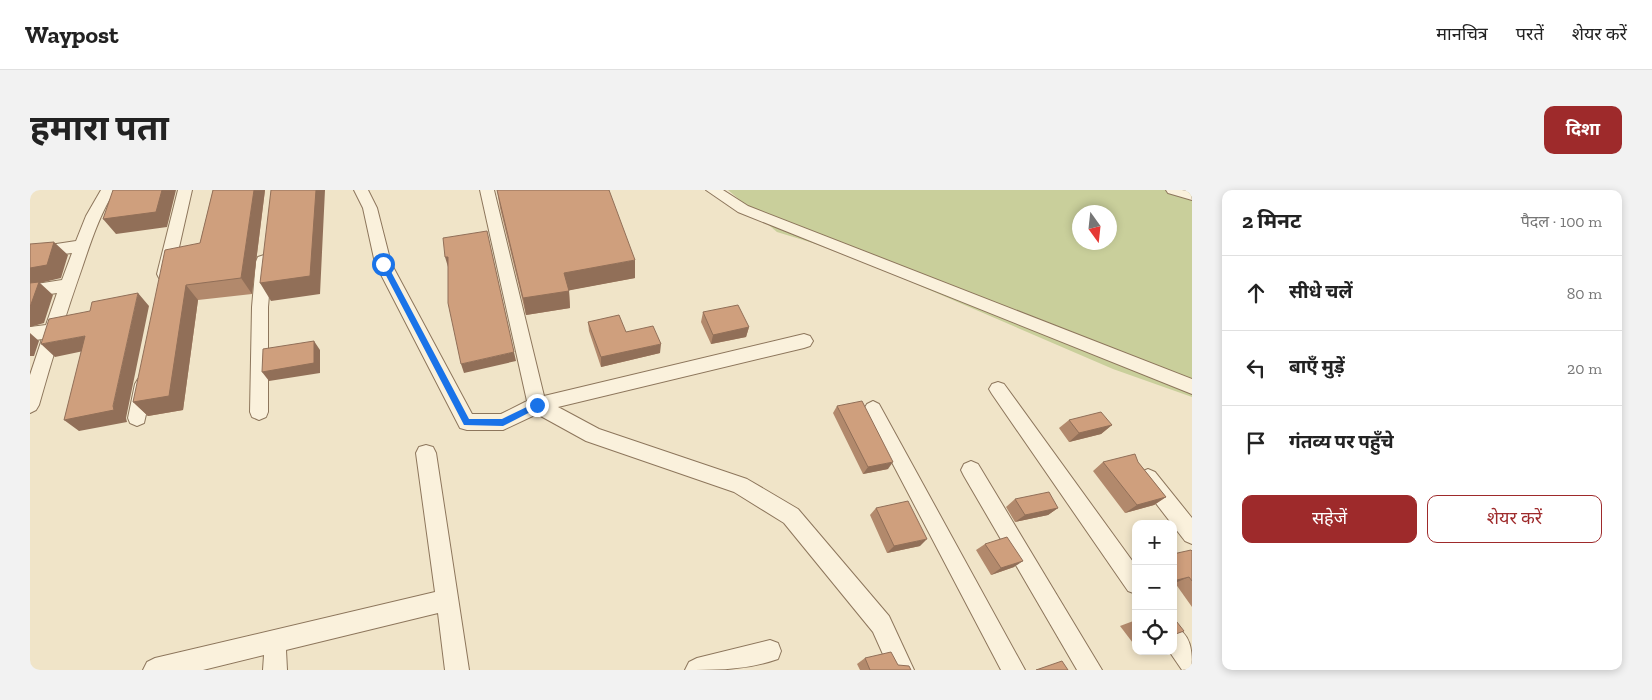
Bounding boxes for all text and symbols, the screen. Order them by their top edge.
text: Waypost [25,20,119,49]
text: मानचित्र [1436,23,1488,45]
text: परतें [1516,23,1544,45]
text: शेयर करें [1572,23,1627,45]
button: दिशा [1544,106,1622,154]
text: हमारा पता [30,107,169,149]
north arrow [1072,205,1117,250]
text: 2 मिनट [1242,208,1301,233]
text: पैदल · 100 m [1521,212,1602,231]
route start [372,253,395,276]
icon: ahead [1242,279,1270,307]
text: सीधे चलें [1289,280,1352,303]
text: 80 m [1567,284,1602,303]
icon: left [1242,354,1270,382]
text: बाएँ मुड़ें [1289,355,1345,378]
text: 20 m [1567,359,1602,378]
route end [526,394,549,417]
icon: arrive [1242,429,1270,457]
text: गंतव्य पर पहुँचे [1289,430,1394,453]
button: सहेजें [1242,495,1417,543]
button: शेयर करें [1427,495,1602,543]
map controls [1132,520,1177,655]
button: + [1132,520,1177,565]
button: − [1132,565,1177,610]
button: locate [1132,610,1177,655]

